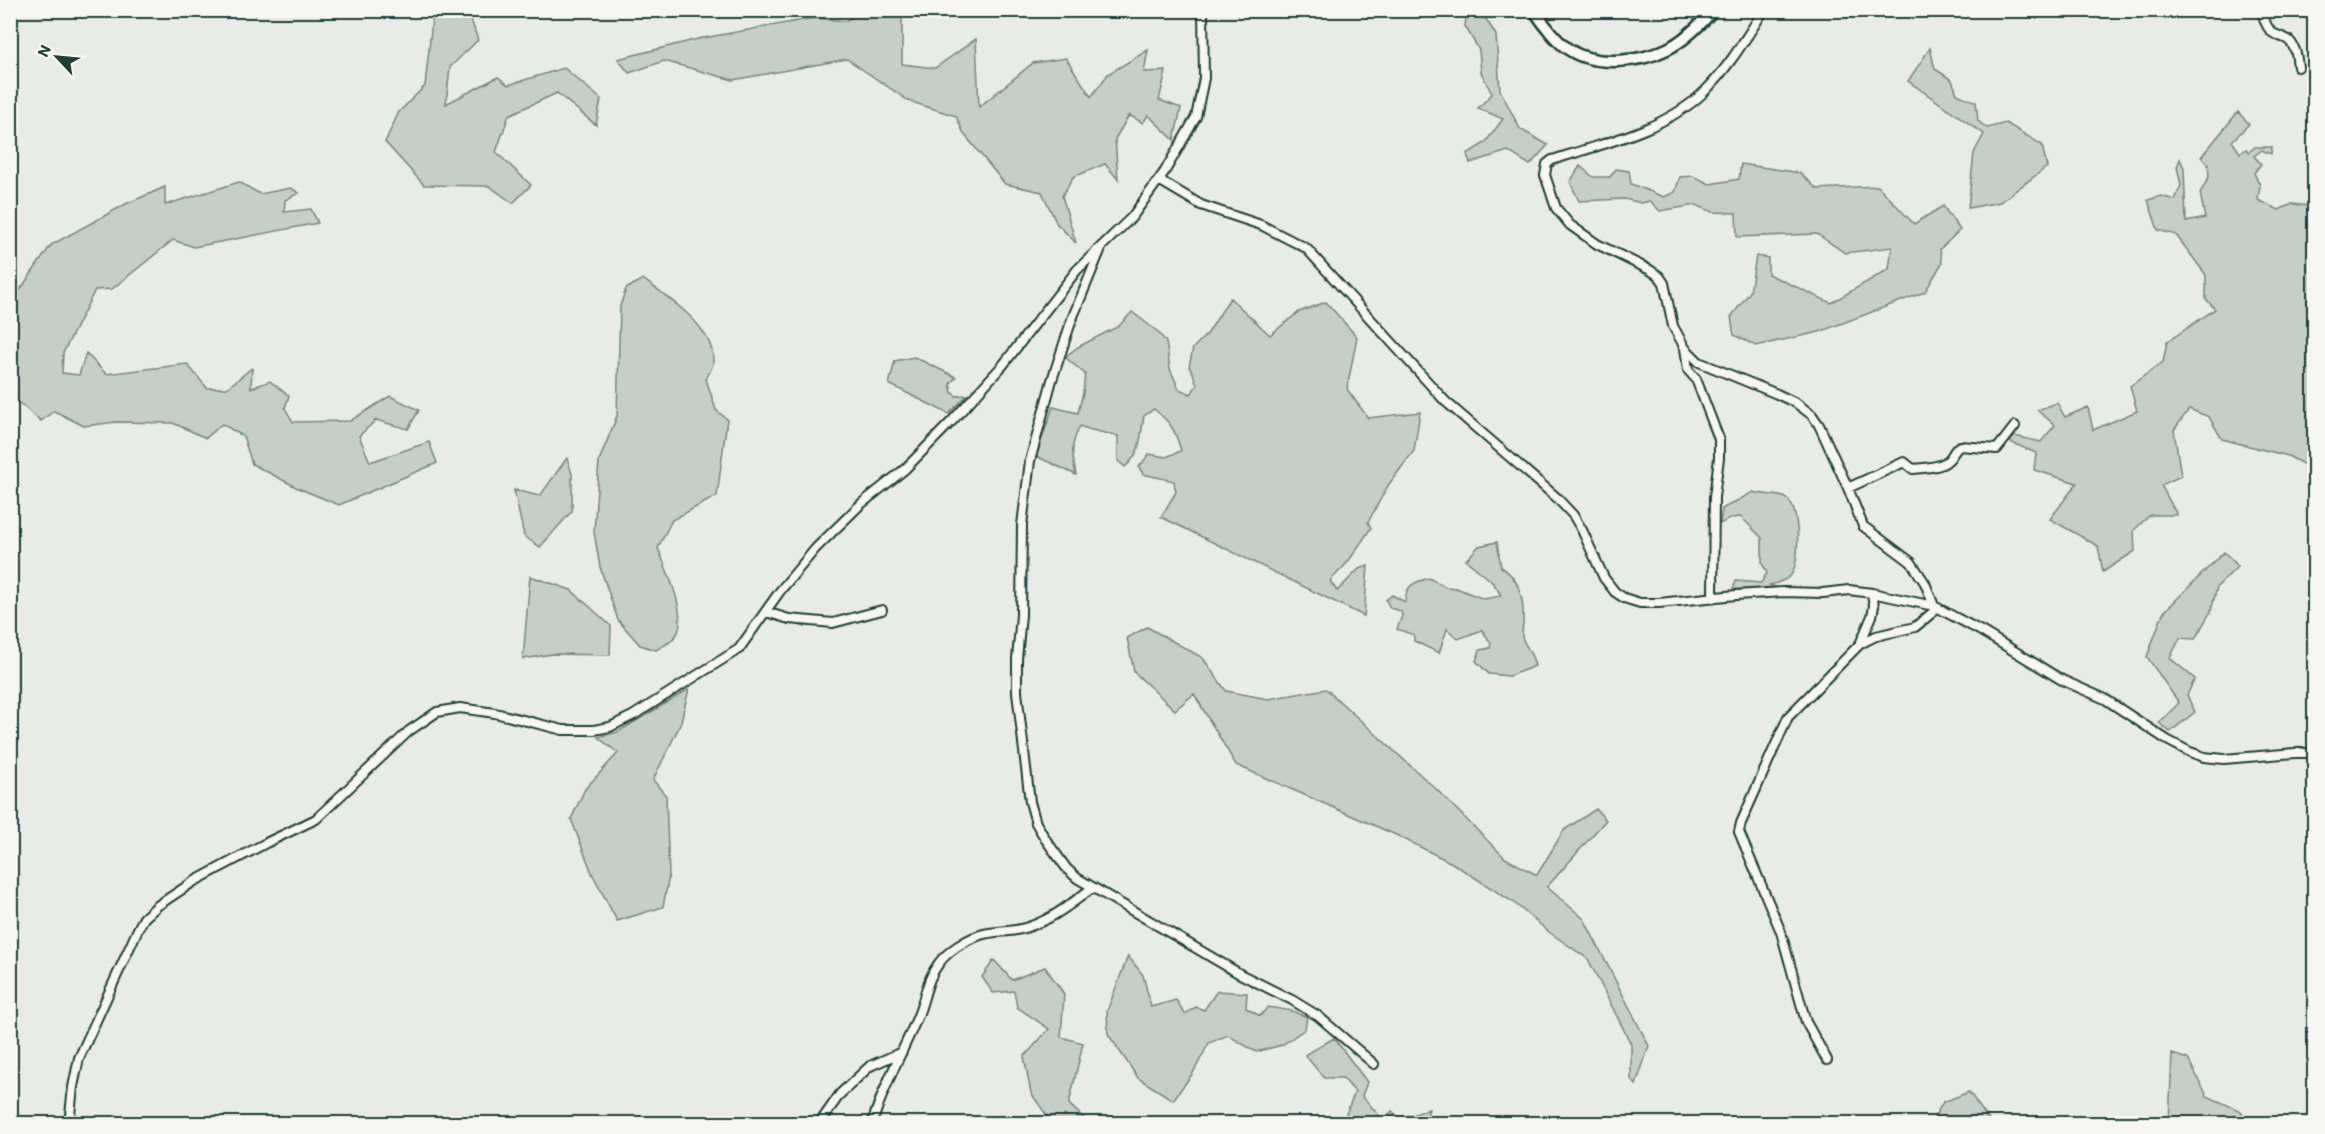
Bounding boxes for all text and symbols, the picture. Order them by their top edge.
north arrow [27,27,87,87]
text: N [33,42,55,60]

